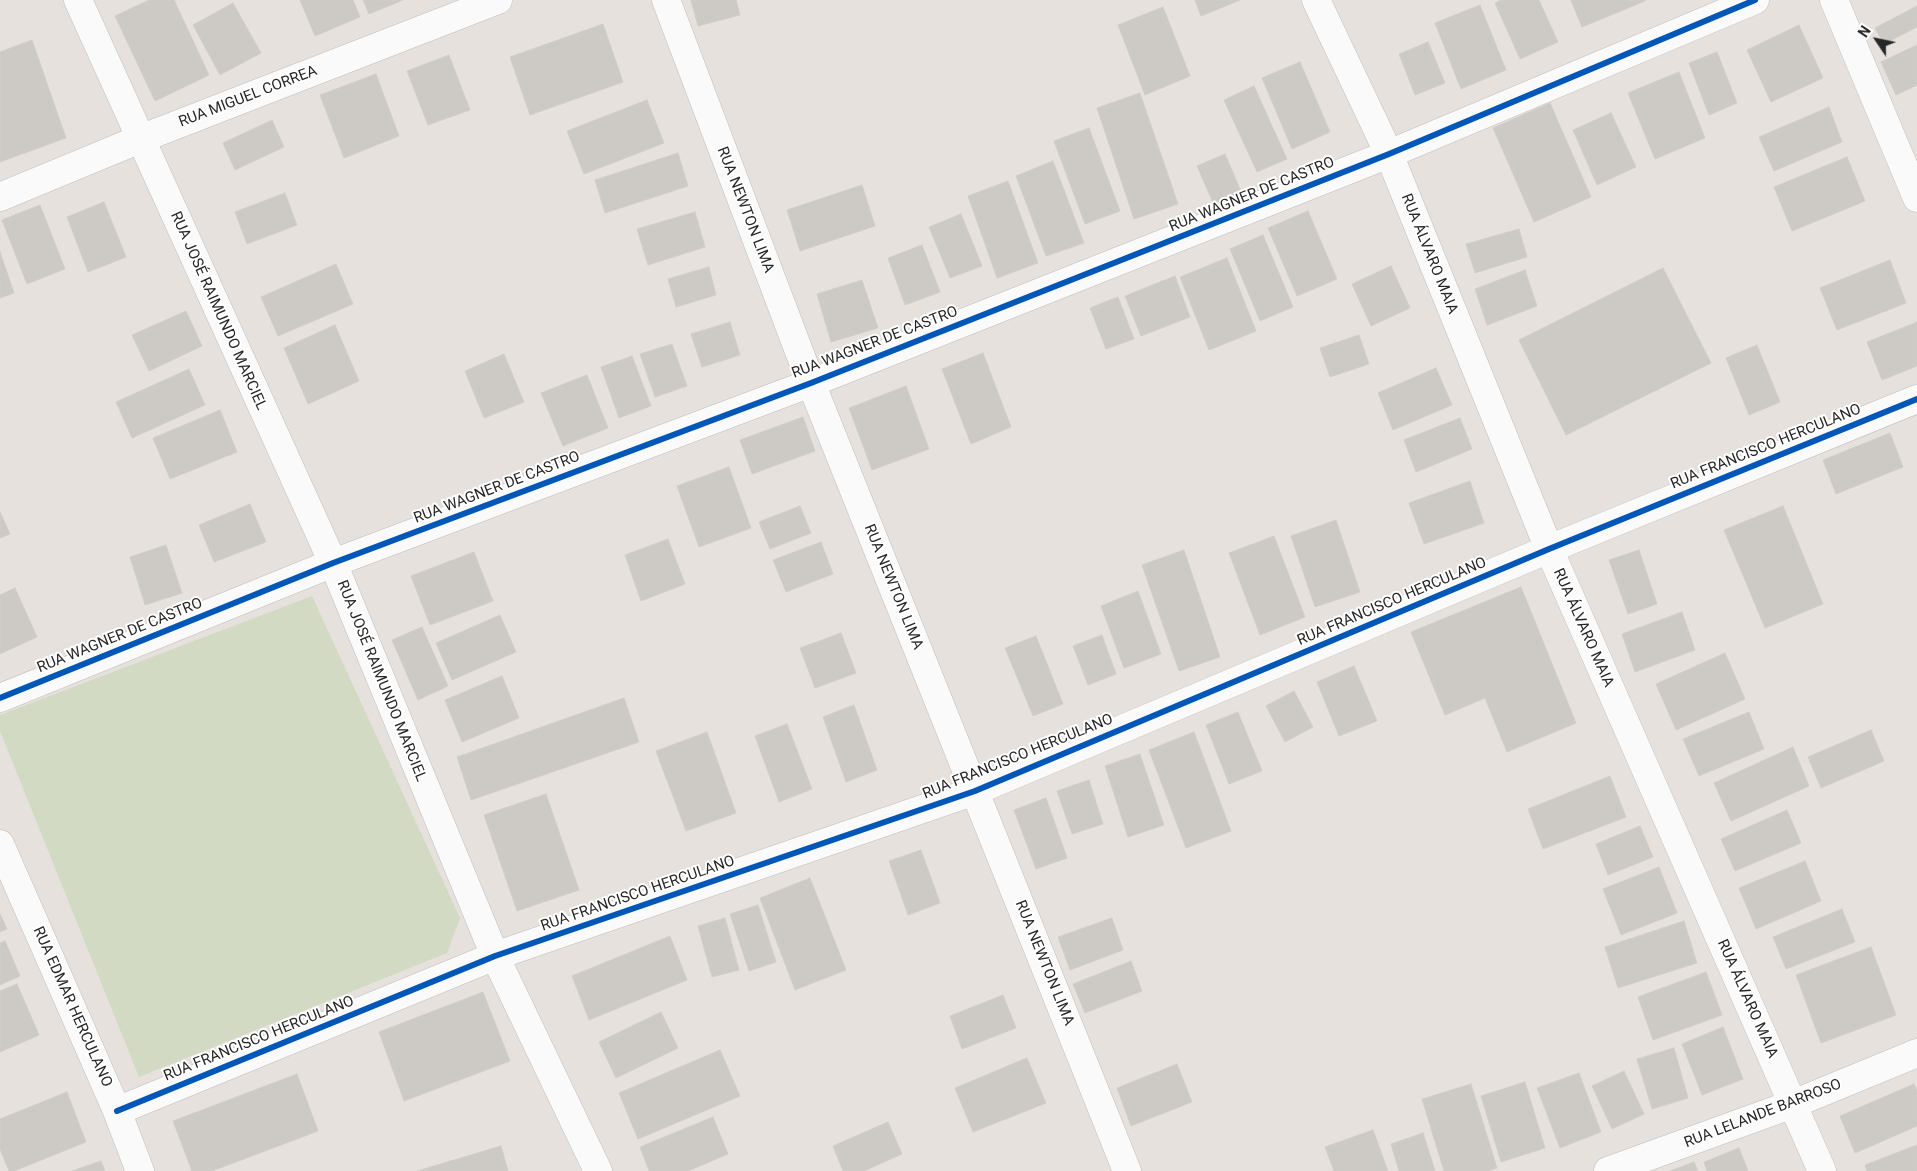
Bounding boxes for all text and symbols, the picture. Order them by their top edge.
north arrow [1852,15,1902,65]
text: N [1855,23,1874,40]
street label: RUA MIGUEL CORREA [176,62,320,132]
street label: RUA NEWTON LIMA [713,144,777,276]
street label: RUA WAGNER DE CASTRO [1167,154,1337,236]
street label: RUA ÁLVARO MAIA [1397,191,1461,317]
street label: RUA JOSÉ RAIMUNDO MARCIEL [166,209,270,413]
street label: RUA WAGNER DE CASTRO [789,303,961,383]
street label: RUA FRANCISCO HERCULANO [1668,400,1864,494]
street label: RUA WAGNER DE CASTRO [411,448,583,528]
street label: RUA NEWTON LIMA [860,522,926,652]
street label: RUA FRANCISCO HERCULANO [1295,554,1489,650]
street label: RUA ÁLVARO MAIA [1549,566,1617,690]
street label: RUA JOSÉ RAIMUNDO MARCIEL [332,578,430,784]
street label: RUA WAGNER DE CASTRO [35,595,205,677]
street label: RUA FRANCISCO HERCULANO [920,710,1116,804]
street label: RUA FRANCISCO HERCULANO [539,852,737,936]
street label: RUA NEWTON LIMA [1011,898,1077,1028]
street label: RUA EDMAR HERCULANO [28,924,116,1090]
street label: RUA ÁLVARO MAIA [1713,937,1781,1061]
street label: RUA FRANCISCO HERCULANO [161,992,357,1086]
street label: RUA LELANDE BARROSO [1682,1076,1844,1152]

